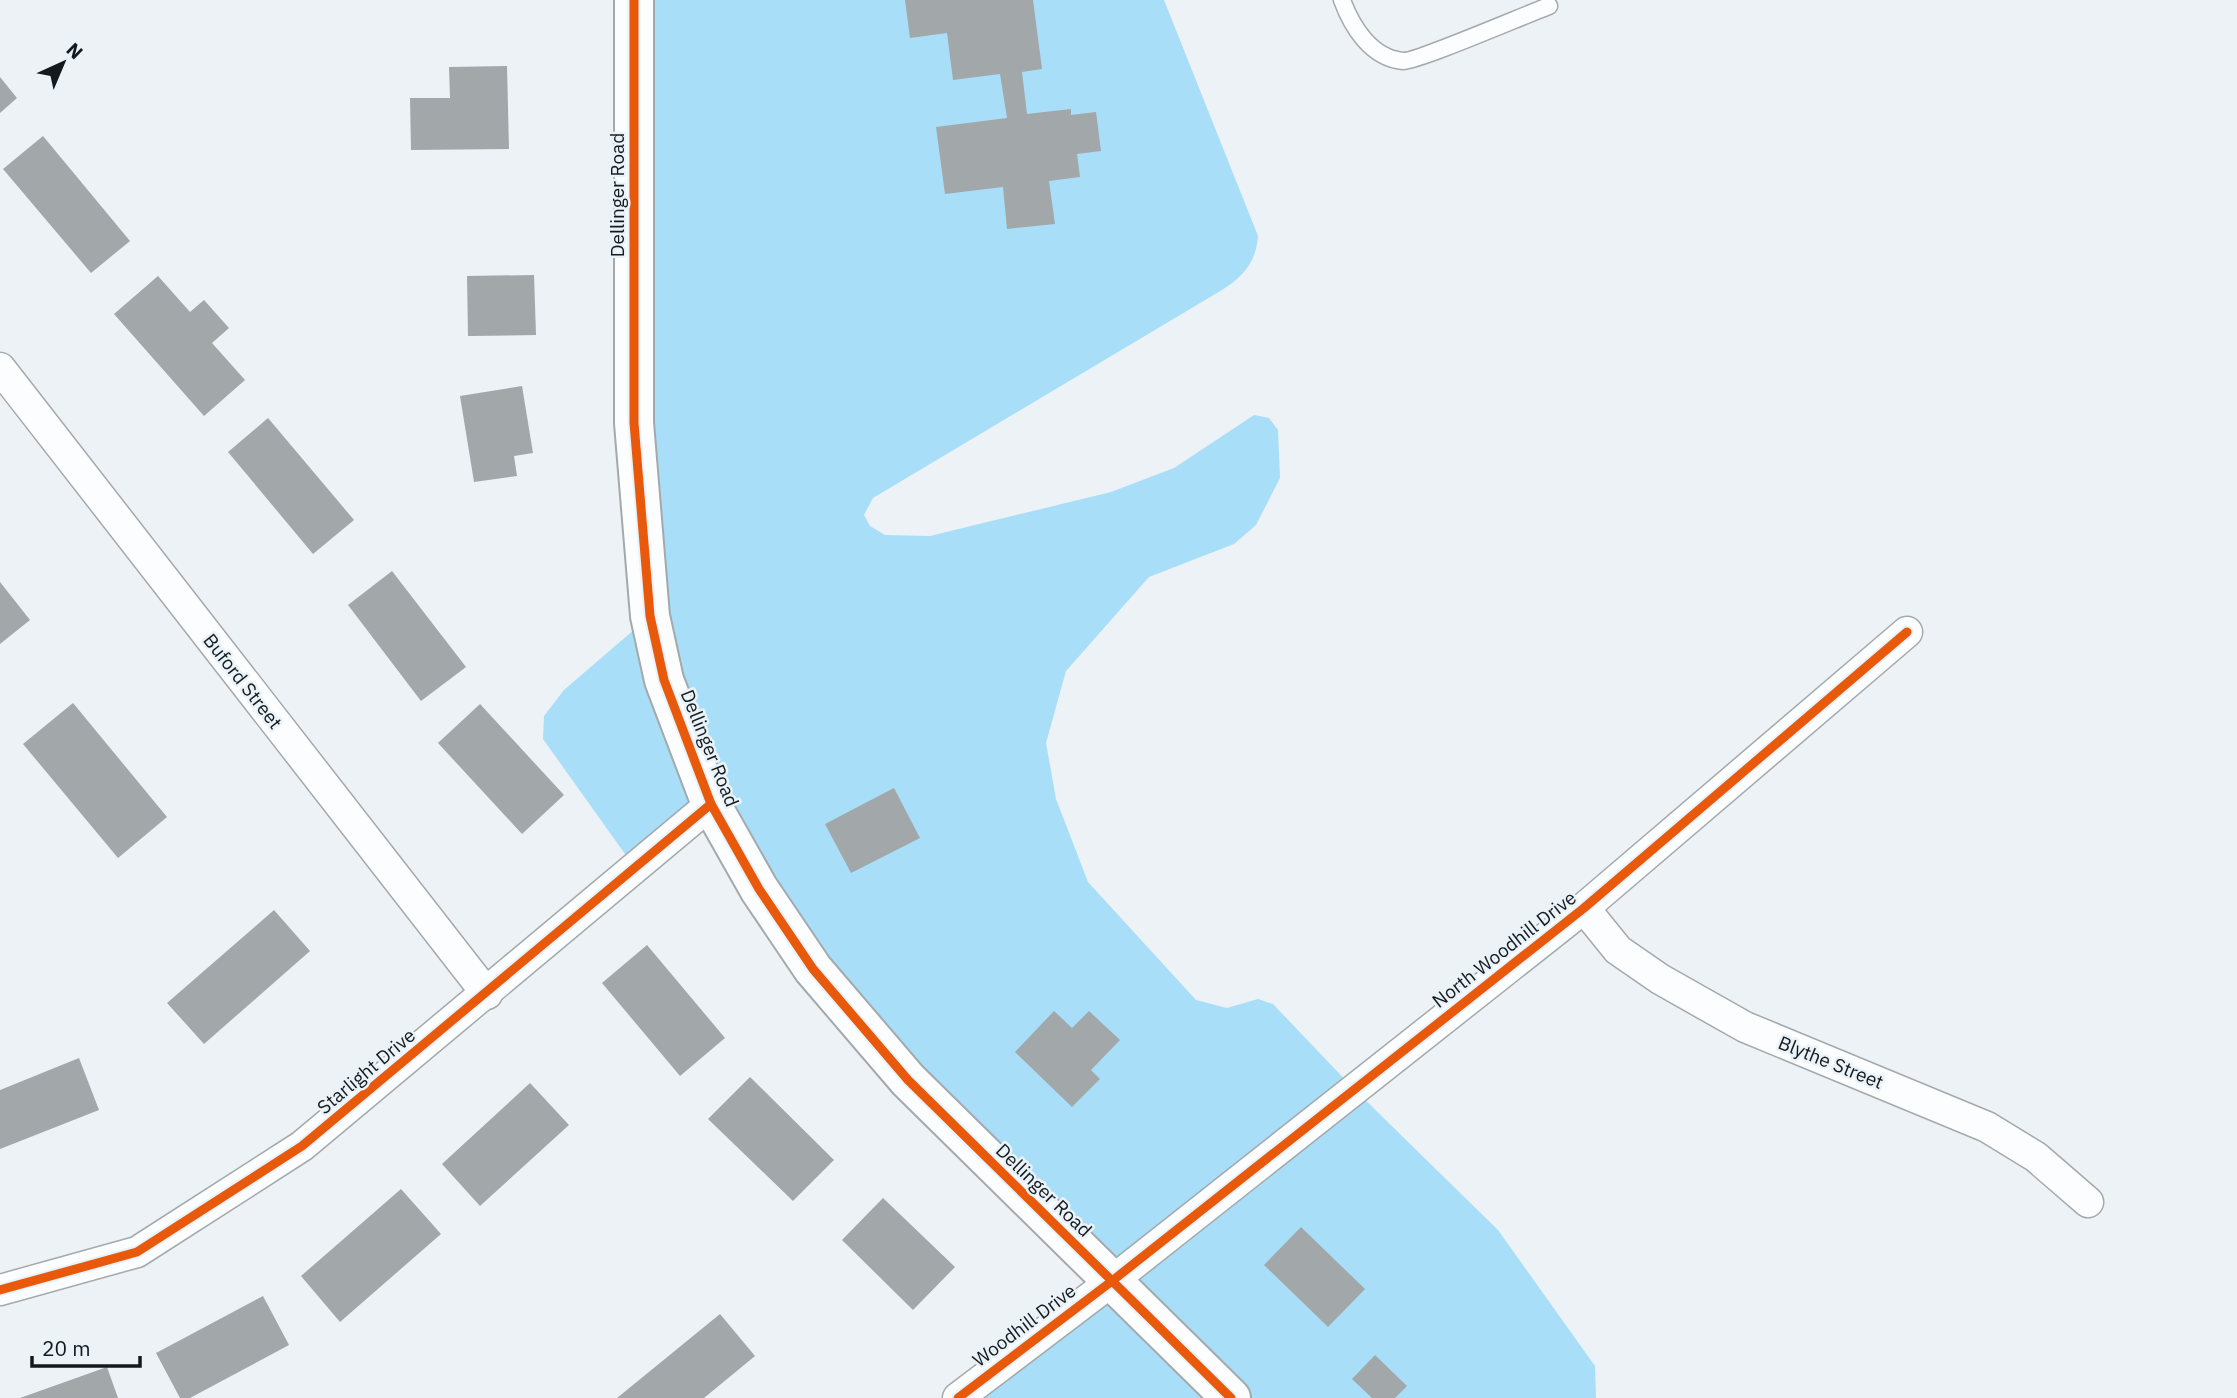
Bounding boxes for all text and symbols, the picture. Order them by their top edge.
north arrow [28,28,98,98]
text: N [62,37,88,64]
street label: Dellinger Road [605,133,629,257]
street label: Buford Street [198,629,288,733]
street label: Dellinger Road [676,686,744,810]
street label: North Woodhill Drive [1427,885,1581,1013]
street label: Starlight Drive [312,1023,420,1119]
street label: Blythe Street [1775,1030,1887,1094]
street label: Dellinger Road [991,1138,1097,1242]
street label: Woodhill Drive [968,1278,1080,1372]
scale bar [32,1324,140,1368]
text: 20 m [42,1334,91,1362]

